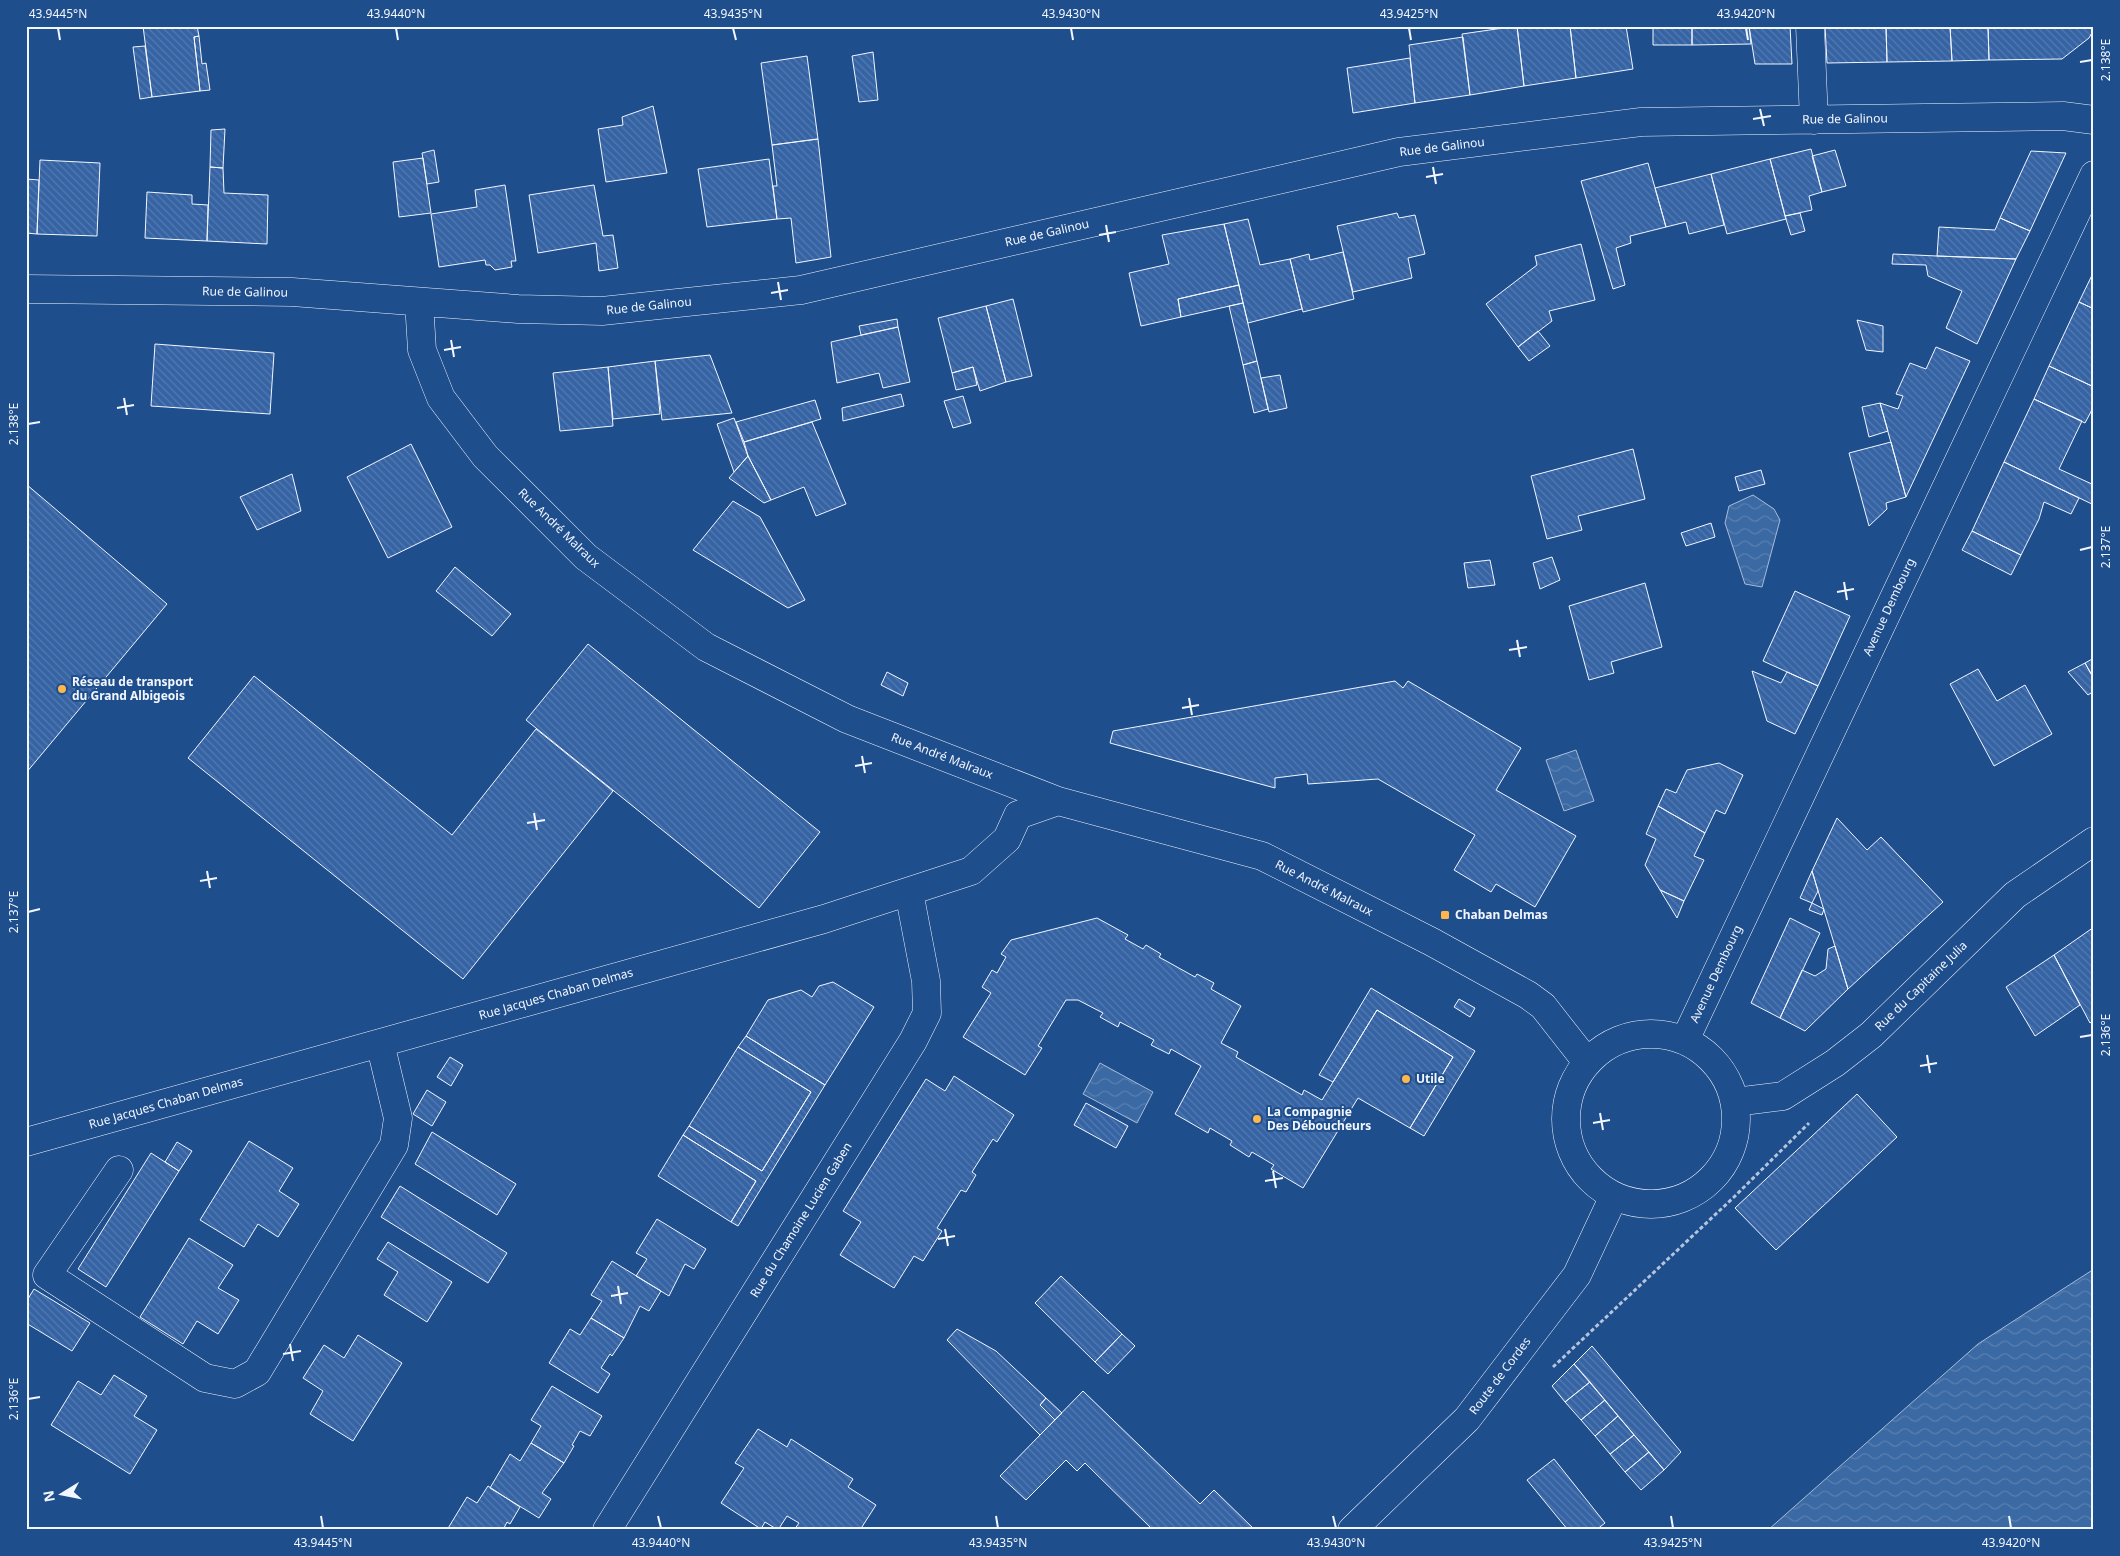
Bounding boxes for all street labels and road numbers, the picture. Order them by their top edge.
street label: Rue de Galinou [1802,109,1888,128]
street label: Rue de Galinou [1398,133,1486,160]
street label: Rue de Galinou [1003,215,1091,250]
street label: Rue de Galinou [202,282,288,301]
street label: Rue de Galinou [605,293,692,318]
street label: Rue André Malraux [515,484,604,572]
street label: Avenue Dembourg [1858,555,1919,659]
street label: Rue André Malraux [889,728,996,783]
street label: Rue André Malraux [1272,856,1377,920]
street label: Avenue Dembourg [1685,922,1746,1026]
street label: Rue du Capitaine Julia [1871,937,1971,1034]
street label: Rue Jacques Chaban Delmas [477,963,635,1024]
street label: Rue Jacques Chaban Delmas [87,1072,245,1133]
street label: Rue du Chamoine Lucien Gaben [746,1139,856,1301]
street label: Route de Cordes [1465,1333,1535,1418]

